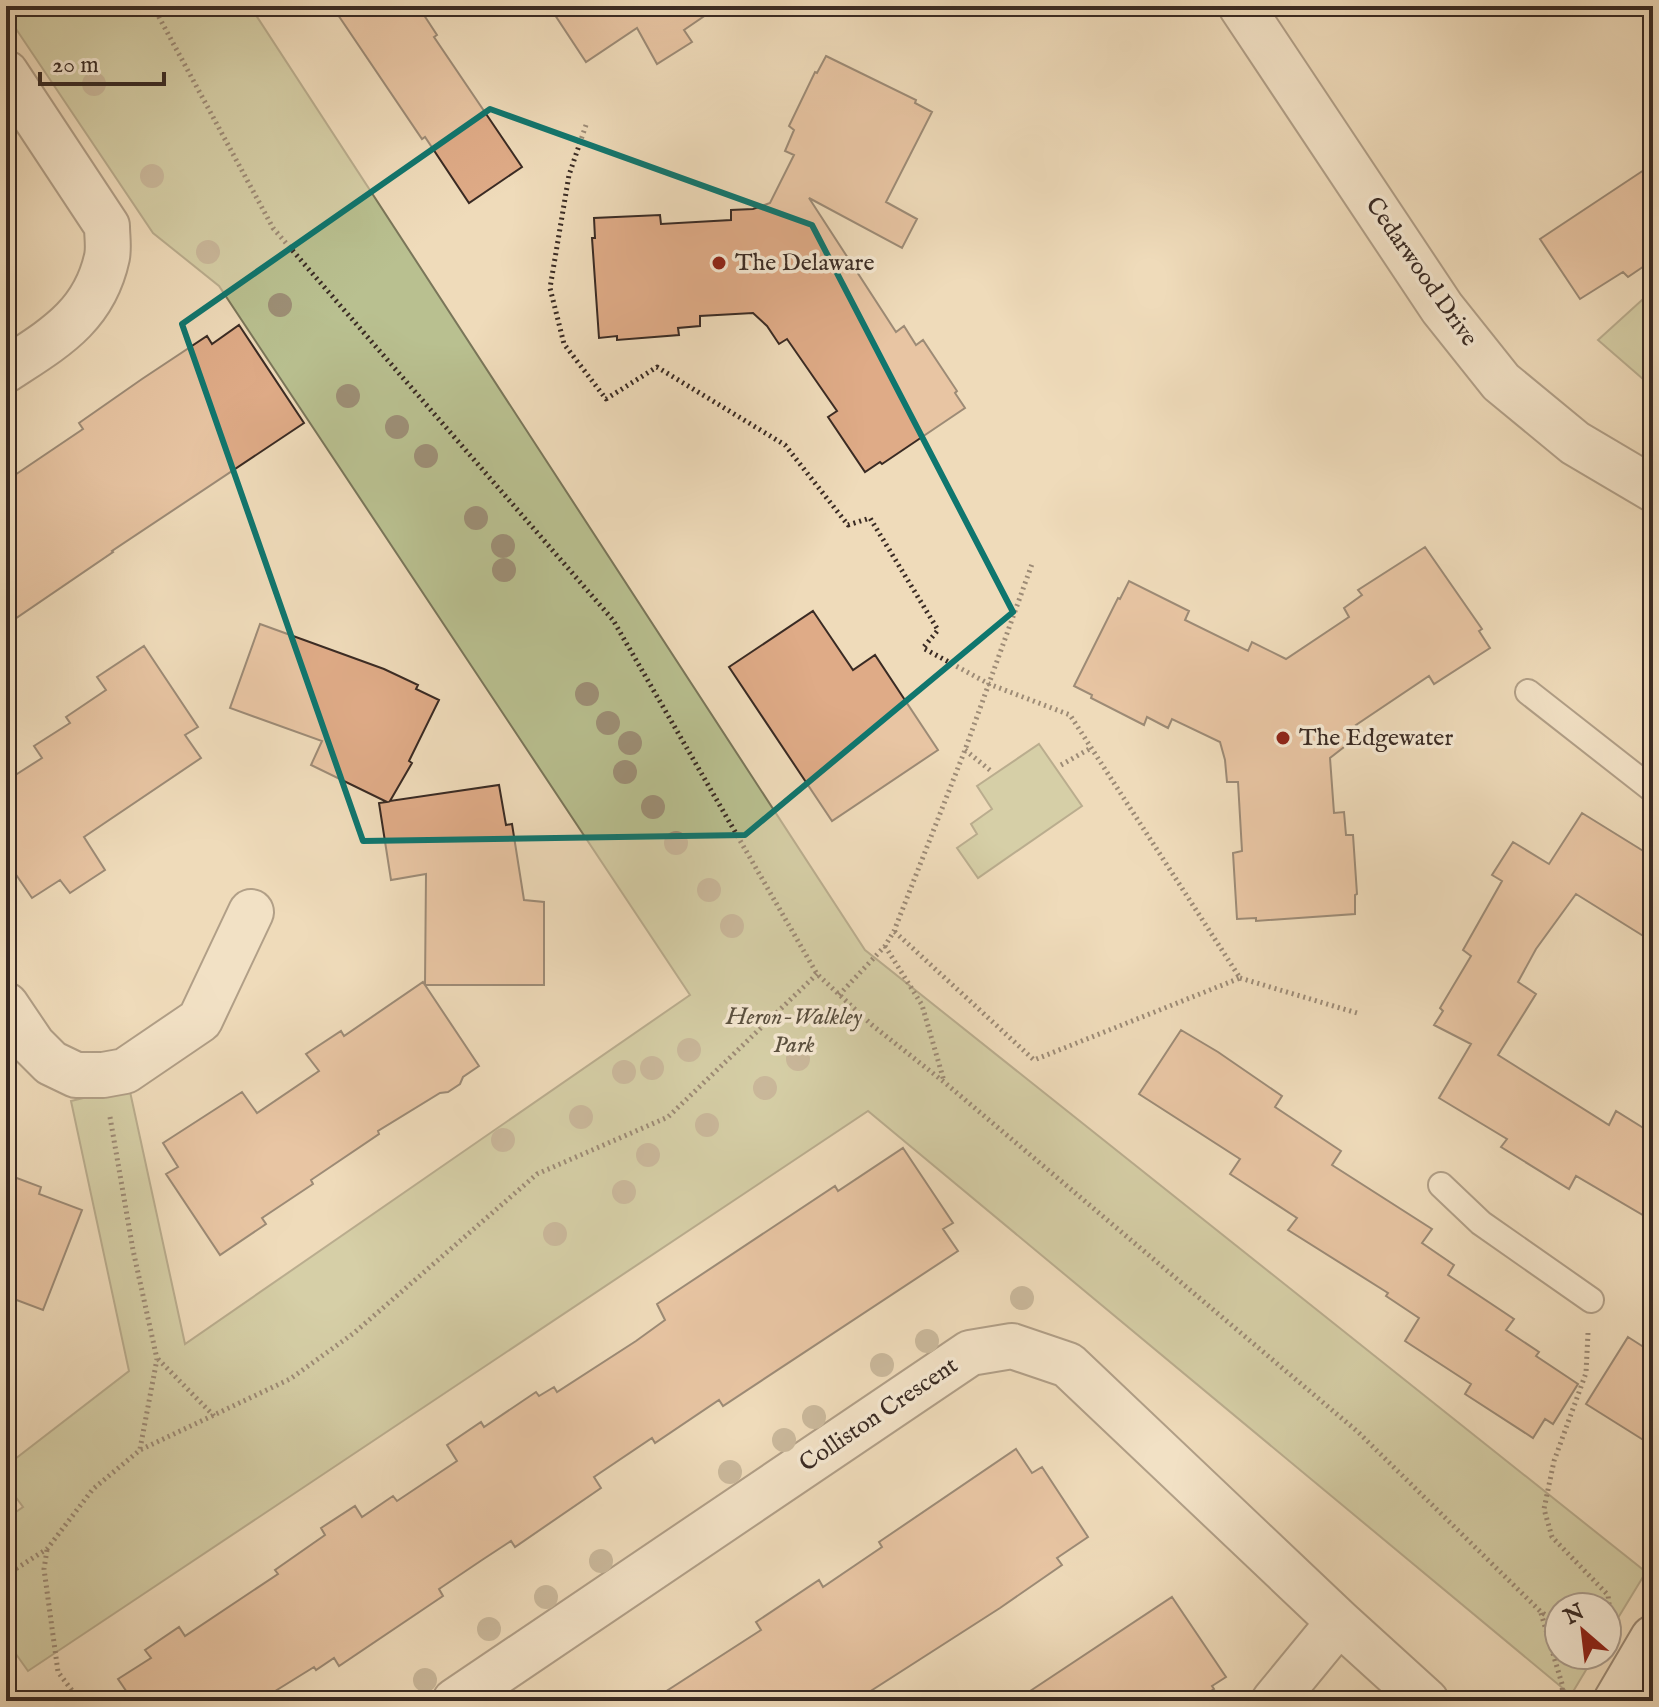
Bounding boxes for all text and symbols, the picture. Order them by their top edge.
scale bar [40,36,164,86]
text: 20 m [52,50,99,81]
street label: Cedarwood Drive [1358,191,1484,353]
place label: The Delaware [735,248,874,279]
marker: The Delaware [710,254,728,272]
place label: The Edgewater [1299,723,1453,754]
marker: The Edgewater [1274,729,1292,747]
park label: Heron-Walkley Park [725,1002,863,1061]
street label: Colliston Crescent [794,1351,964,1479]
north arrow [1543,1591,1623,1671]
text: N [1559,1598,1590,1632]

